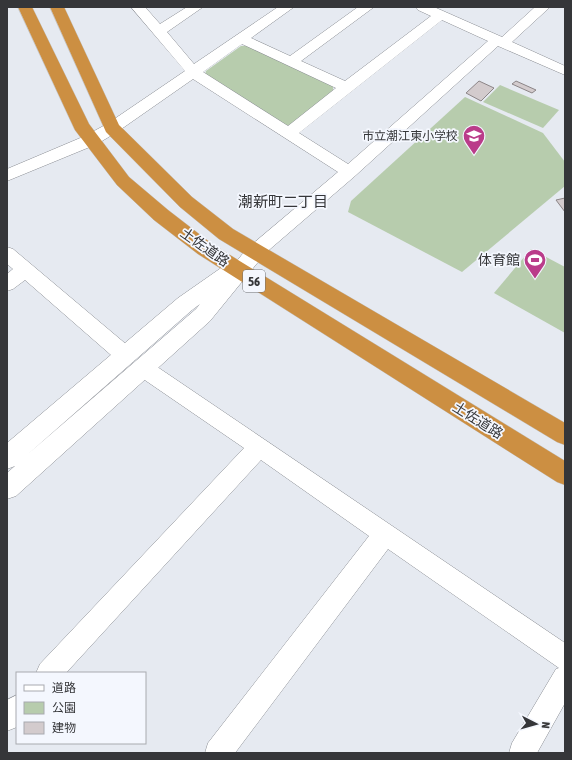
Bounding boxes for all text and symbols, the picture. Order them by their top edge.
school or university icon: 市立潮江東小学校 [461,123,487,156]
place label: 市立潮江東小学校 [362,129,458,143]
district label: 潮新町二丁目 [238,193,328,210]
street label: 土佐道路 [177,224,233,270]
sports icon: 体育館 [522,247,548,280]
place label: 体育館 [478,252,520,268]
road number: 56 [243,270,265,292]
street label: 土佐道路 [450,398,506,442]
legend [16,672,146,744]
text: 道路 [52,681,76,695]
text: 公園 [52,701,76,715]
north arrow [516,704,556,744]
text: 建物 [52,721,76,735]
text: N [540,721,552,729]

